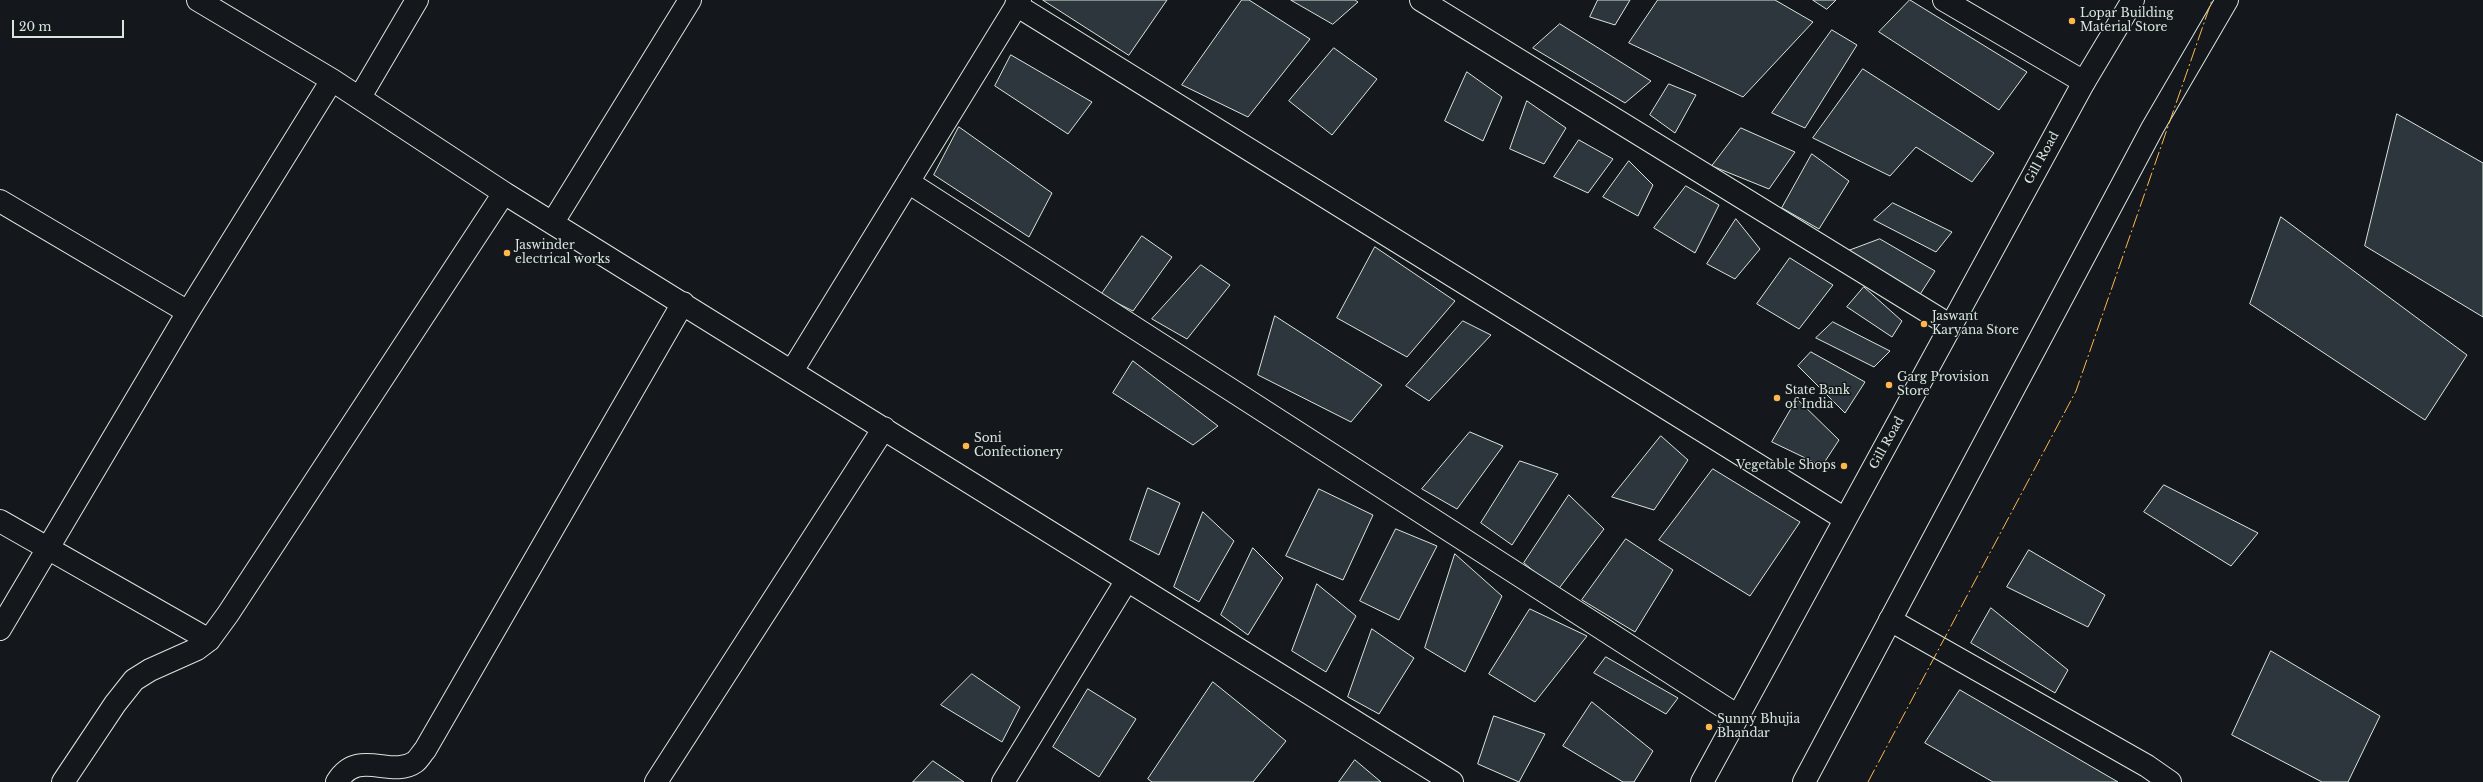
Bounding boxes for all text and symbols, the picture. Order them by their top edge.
place label: Lopar Building Material Store [2080,7,2173,35]
scale bar [14,12,126,38]
marker: Lopar Building Material Store [2067,16,2077,26]
text: 20 m [19,19,51,34]
street label: Gill Road [2022,129,2062,187]
place label: Jaswinder electrical works [515,239,610,267]
marker: Jaswinder electrical works [502,248,512,258]
place label: Jaswant Karyana Store [1932,310,2019,338]
marker: Jaswant Karyana Store [1919,319,1929,329]
place label: Garg Provision Store [1897,371,1989,399]
marker: Garg Provision Store [1884,380,1894,390]
place label: State Bank of India [1785,384,1850,412]
marker: State Bank of India [1772,393,1782,403]
street label: Gill Road [1867,414,1907,472]
place label: Soni Confectionery [974,432,1063,460]
marker: Soni Confectionery [961,441,971,451]
place label: Vegetable Shops [1736,459,1836,473]
marker: Vegetable Shops [1839,461,1849,471]
place label: Sunny Bhujia Bhandar [1717,713,1800,741]
marker: Sunny Bhujia Bhandar [1704,722,1714,732]

